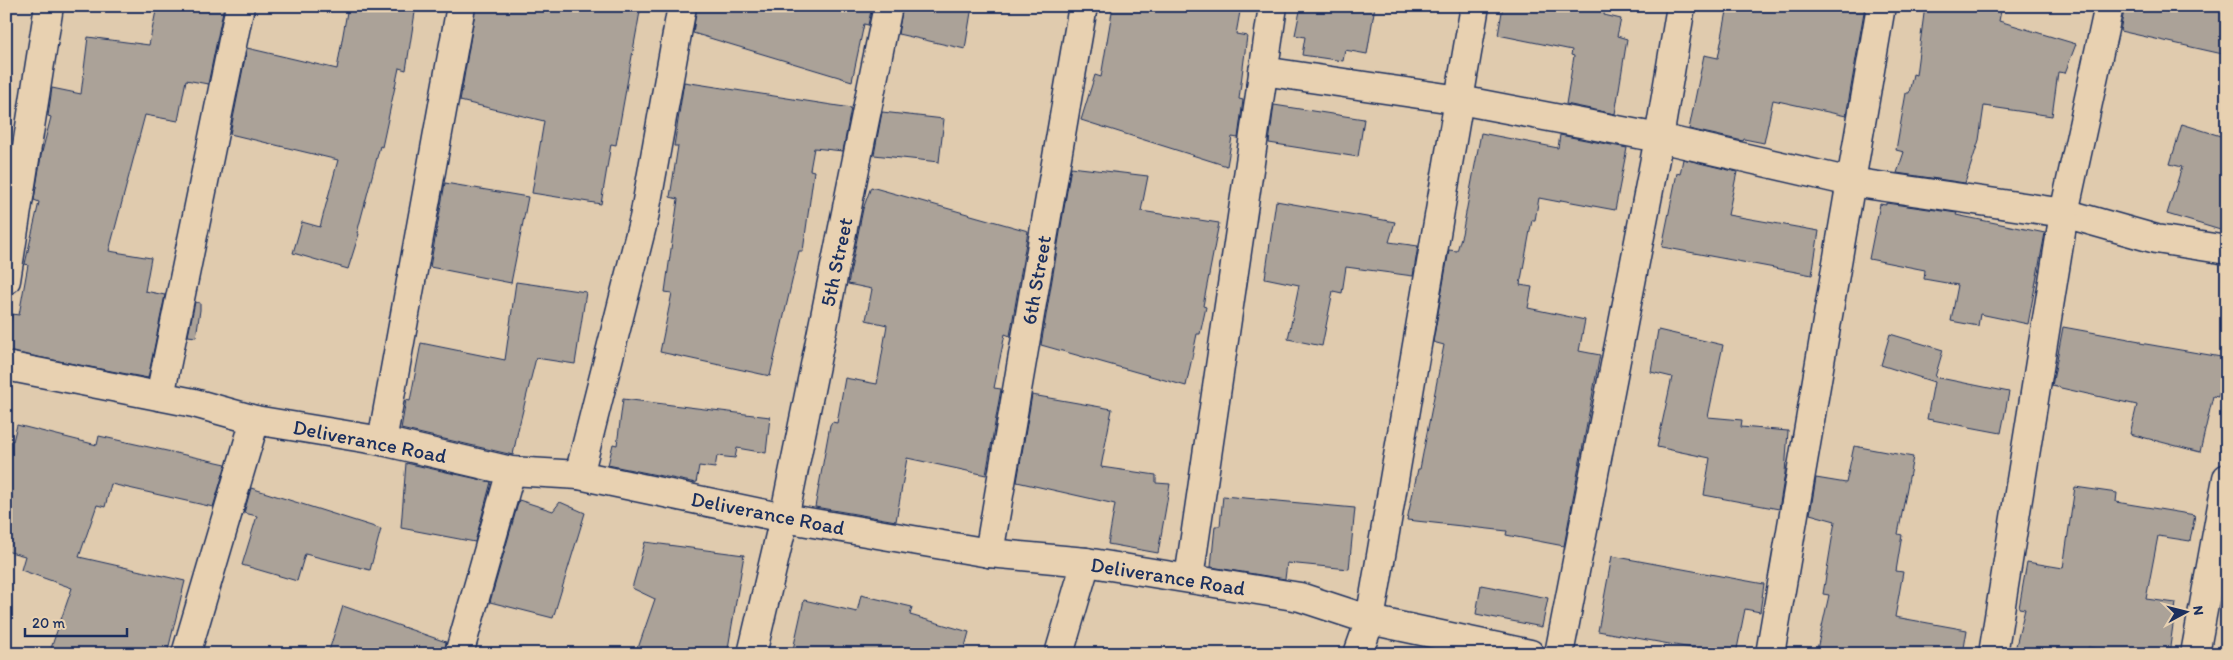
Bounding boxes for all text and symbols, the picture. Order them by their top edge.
street label: 5th Street [814,215,858,309]
street label: 6th Street [1016,233,1056,327]
street label: Deliverance Road [291,414,450,468]
street label: Deliverance Road [689,486,848,540]
street label: Deliverance Road [1089,551,1248,601]
north arrow [2160,588,2210,638]
scale bar [25,605,128,637]
text: N [2189,605,2207,616]
text: 20 m [32,614,66,632]

